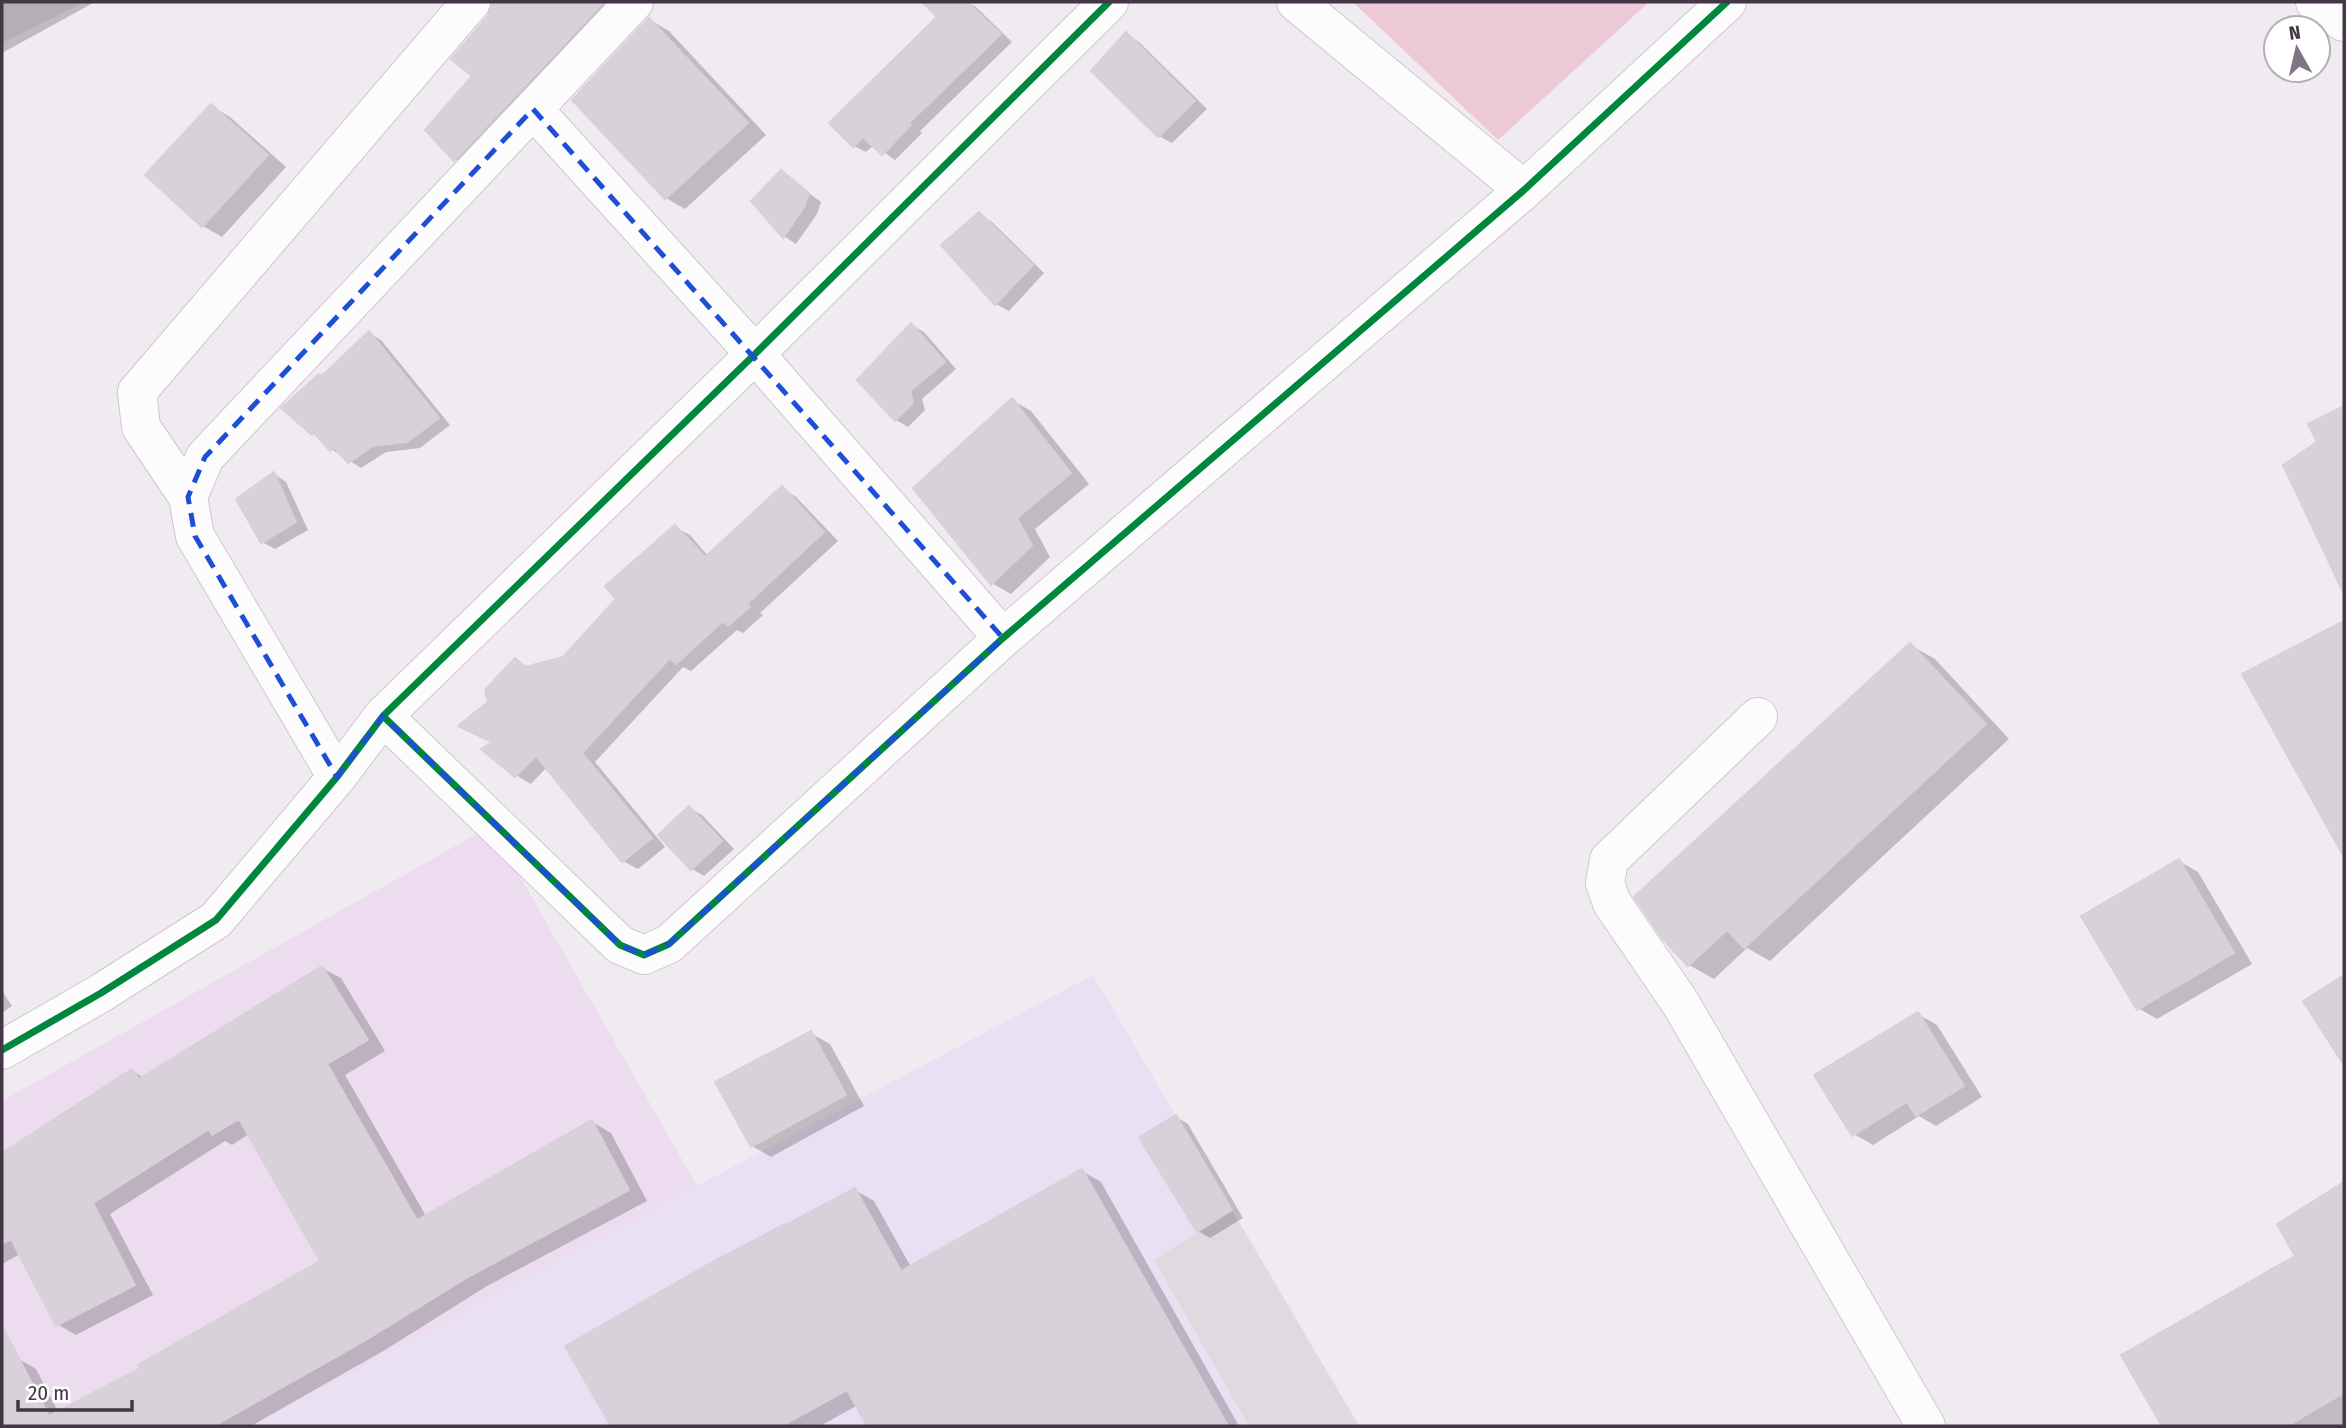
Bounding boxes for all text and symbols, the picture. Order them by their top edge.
north arrow [2262,14,2332,84]
text: N [2287,20,2302,45]
scale bar [18,1368,131,1412]
text: 20 m [28,1380,69,1406]

